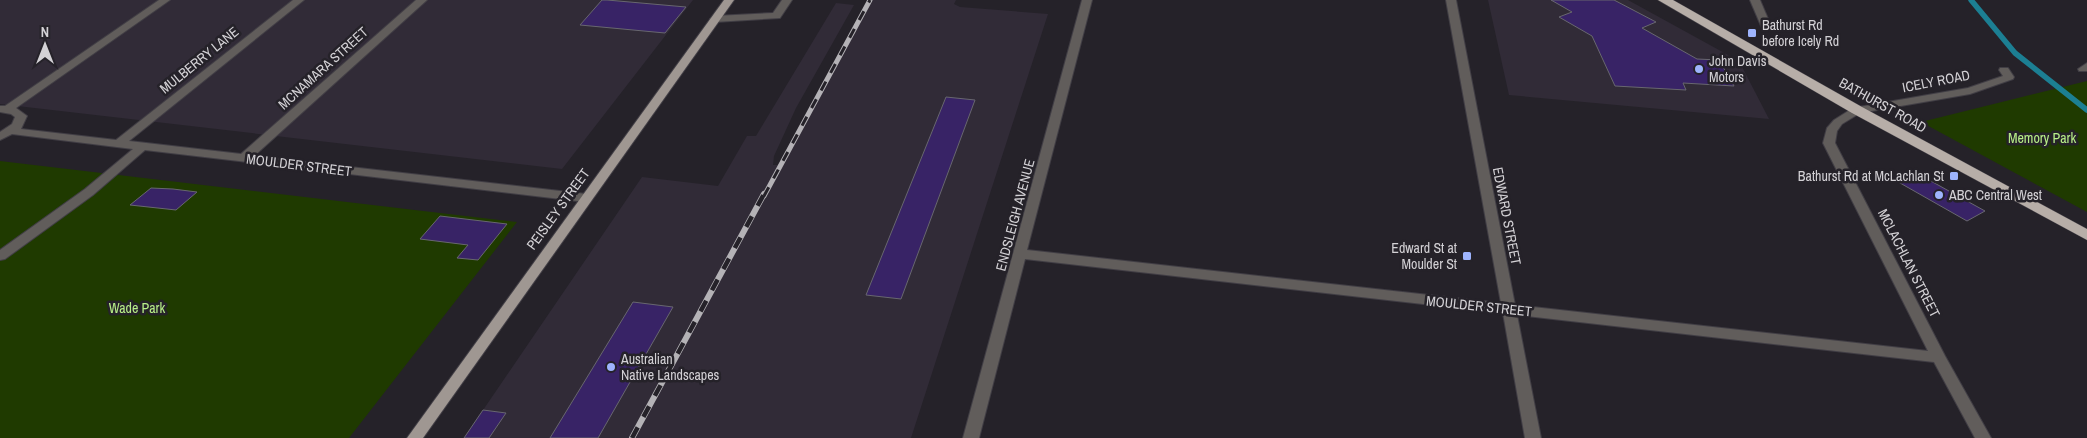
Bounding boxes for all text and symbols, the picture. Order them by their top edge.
place label: Bathurst Rd before Icely Rd [1762,16,1839,50]
north arrow [20,20,70,70]
text: N [41,23,49,41]
street label: MULBERRY LANE [156,23,242,97]
street label: MCNAMARA STREET [274,23,372,113]
marker: Bathurst Rd before Icely Rd [1746,27,1758,39]
place label: John Davis Motors [1709,52,1767,86]
marker: John Davis Motors [1693,63,1705,75]
street label: ICELY ROAD [1901,66,1971,96]
street label: BATHURST ROAD [1836,74,1930,136]
park label: Memory Park [2008,129,2076,147]
street label: MOULDER STREET [245,150,353,180]
street label: ENDSLEIGH AVENUE [991,157,1039,273]
street label: PEISLEY STREET [522,165,594,253]
street label: EDWARD STREET [1489,166,1525,266]
place label: Bathurst Rd at McLachlan St [1798,167,1944,185]
marker: Bathurst Rd at McLachlan St [1948,170,1960,182]
place label: ABC Central West [1948,186,2042,204]
marker: ABC Central West [1933,189,1945,201]
street label: MCLACHLAN STREET [1874,206,1944,320]
place label: Edward St at Moulder St [1391,239,1457,273]
marker: Edward St at Moulder St [1461,250,1473,262]
street label: MOULDER STREET [1425,292,1533,320]
park label: Wade Park [109,299,165,317]
place label: Australian Native Landscapes [620,350,720,384]
marker: Australian Native Landscapes [605,361,617,373]

